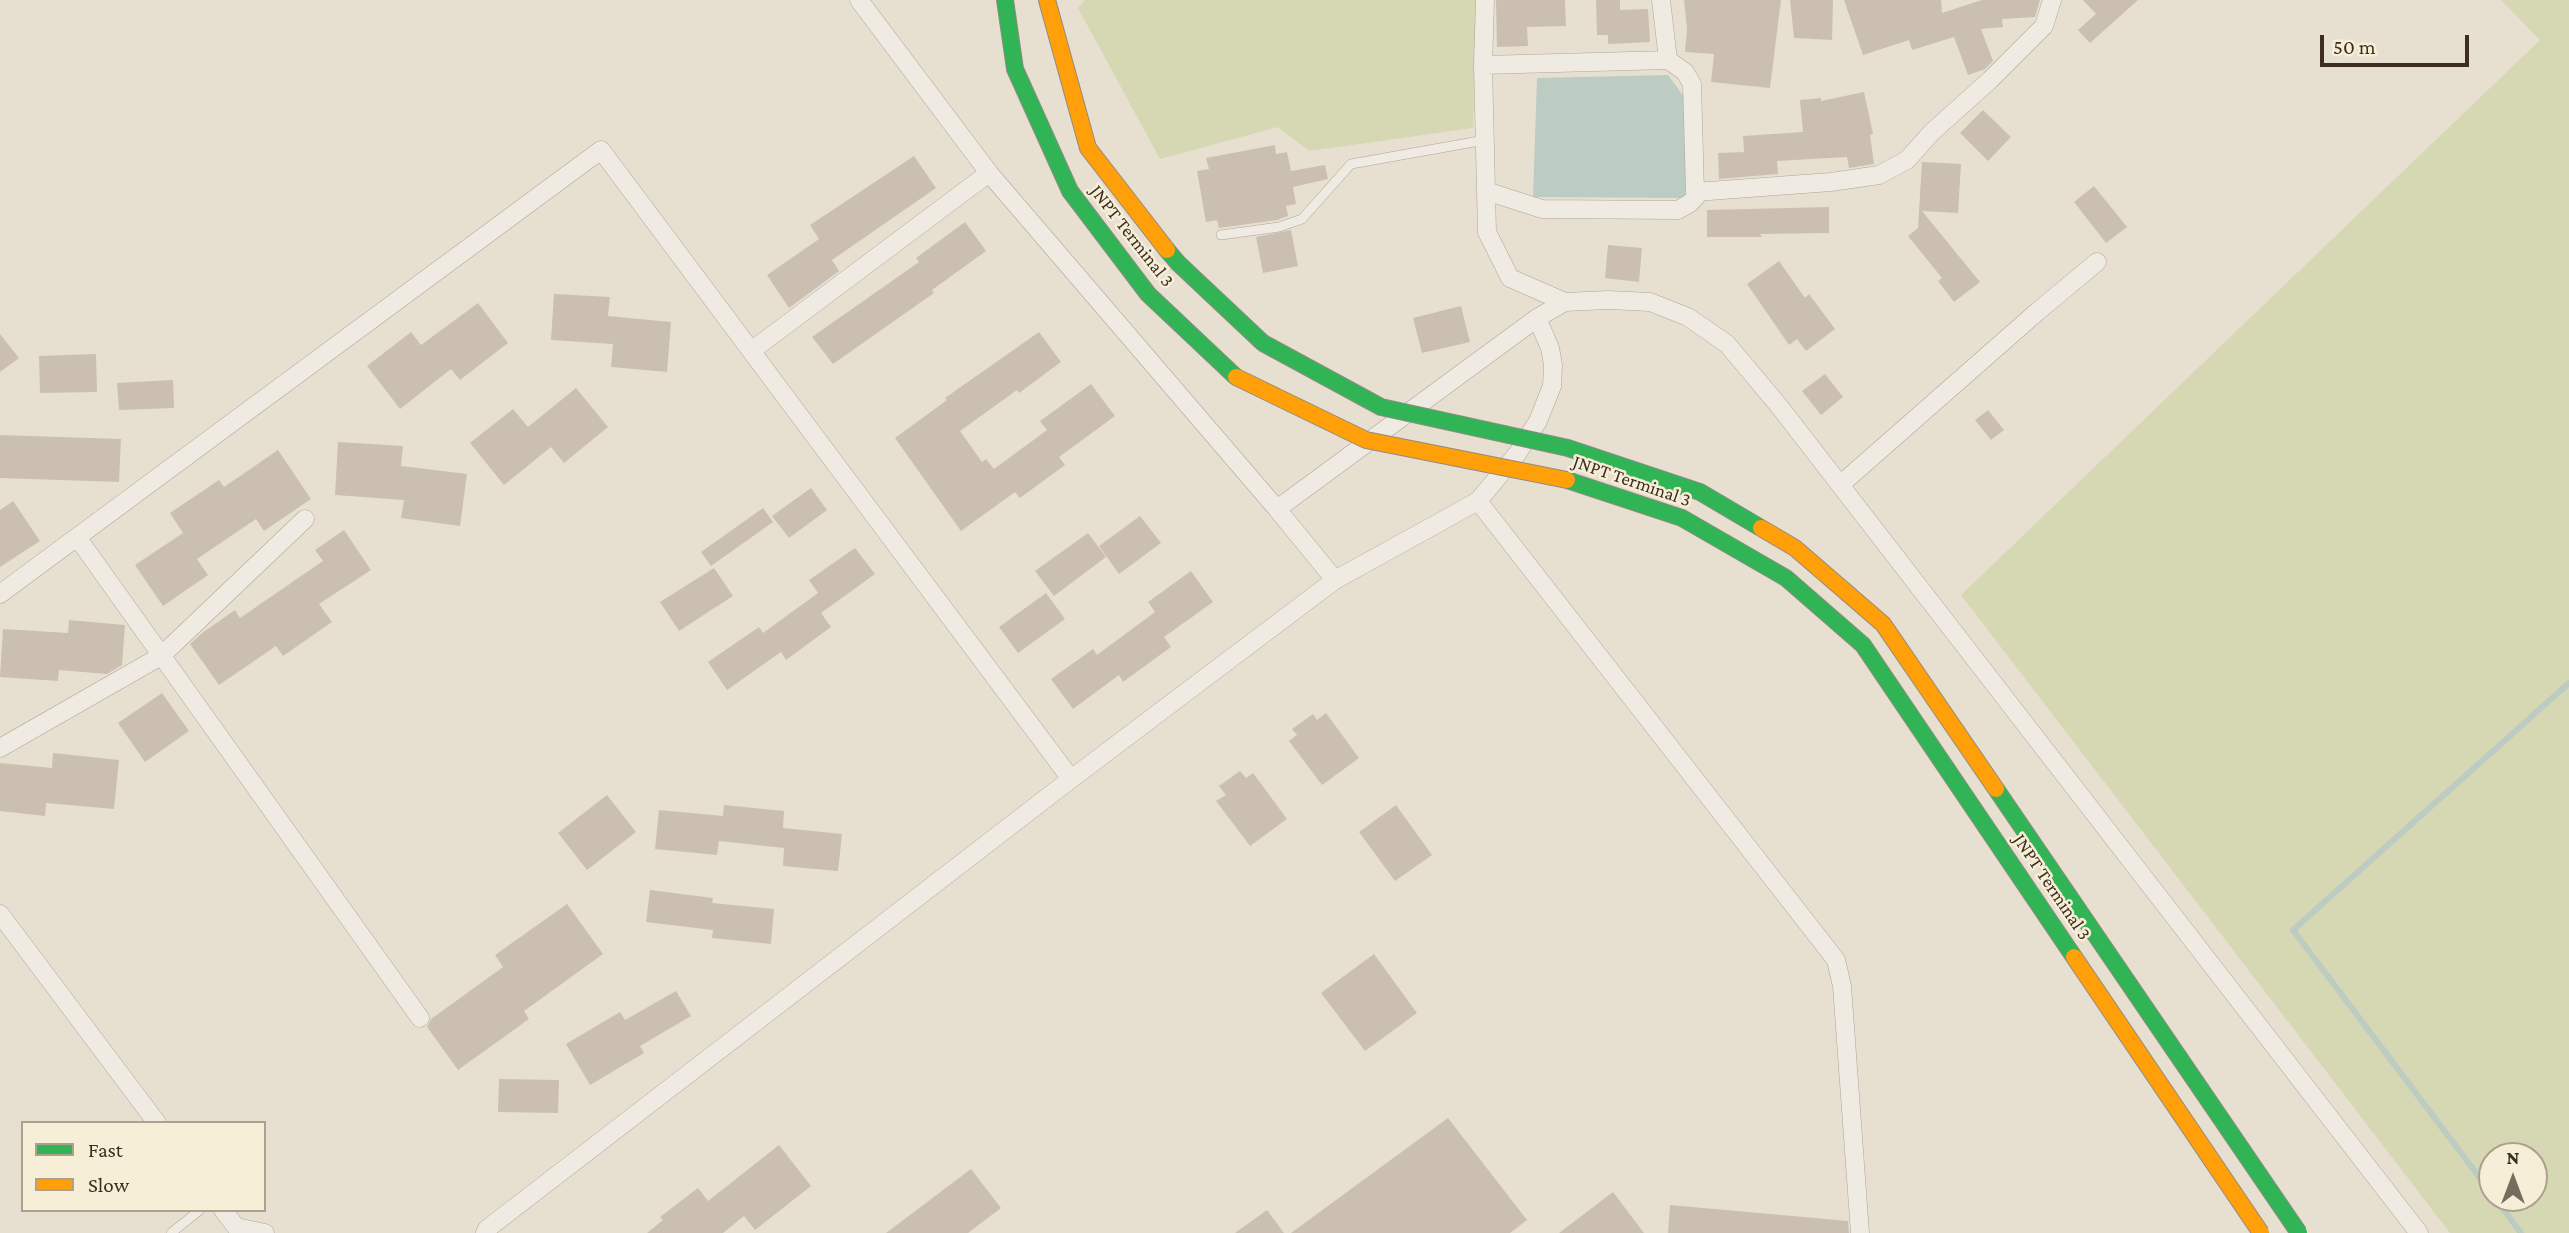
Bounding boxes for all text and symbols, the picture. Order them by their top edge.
scale bar [2324,21,2473,65]
text: 50 m [2333,35,2376,59]
street label: JNPT Terminal 3 [1085,180,1179,292]
street label: JNPT Terminal 3 [1570,450,1694,512]
street label: JNPT Terminal 3 [2008,830,2096,944]
legend [21,1121,266,1212]
text: Fast [88,1138,123,1162]
north arrow [2478,1142,2548,1212]
text: N [2507,1147,2519,1168]
text: Slow [88,1173,129,1197]

